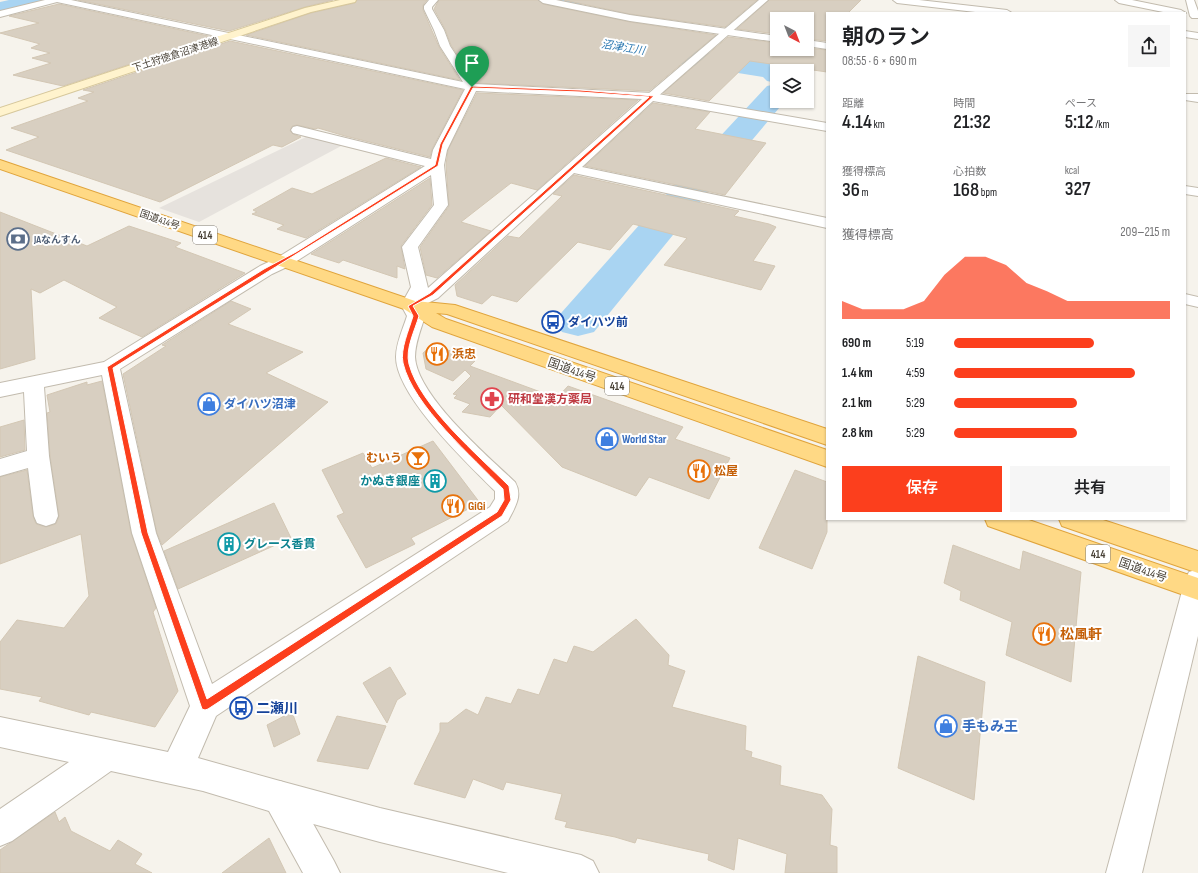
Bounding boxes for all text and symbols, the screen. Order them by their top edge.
north arrow [770,12,814,56]
map controls [770,12,814,108]
text: 朝のラン [842,24,930,51]
button: share [1128,25,1170,67]
street label: 下土狩徳倉沼津港線 [131,35,220,75]
water label: 沼津江川 [600,38,647,58]
pin [455,46,489,87]
icon: arrive [461,52,483,74]
text: 08:55 · 6 × 690 m [842,53,917,69]
button: layers [770,64,814,108]
text: 距離 [842,97,864,110]
text: 時間 [953,97,975,110]
text: ペース [1065,97,1097,110]
text: 4.14 [842,110,872,134]
text: 21:32 [953,110,991,134]
text: 5:12 [1065,110,1094,134]
text: km [872,118,885,131]
text: /km [1094,118,1110,131]
text: kcal [1065,164,1079,177]
text: 獲得標高 [842,165,886,178]
text: 心拍数 [953,165,986,178]
text: 327 [1065,177,1090,201]
text: 36 [842,178,860,202]
text: 168 [953,178,979,202]
text: m [860,186,869,199]
text: bpm [979,186,997,199]
street label: 国道414号 [138,207,181,232]
text: 209–215 m [1120,224,1170,240]
bank icon: JAなんすん [5,226,31,252]
road number: 414 [193,226,217,244]
text: 獲得標高 [842,227,894,243]
place label: JAなんすん [33,234,81,246]
bus stop icon: ダイハツ前 [540,309,566,335]
place label: ダイハツ前 [568,315,628,330]
text: 690 m [842,335,871,351]
text: 5:19 [906,335,924,351]
restaurant icon: 浜忠 [424,341,450,367]
place label: 浜忠 [452,347,476,362]
street label: 国道414号 [546,355,598,386]
text: 1.4 km [842,365,873,381]
text: 4:59 [906,365,925,381]
road number: 414 [605,377,629,395]
pharmacy icon: 研和堂漢方薬局 [479,386,505,412]
shop icon: ダイハツ沼津 [196,391,222,417]
place label: 研和堂漢方薬局 [508,392,592,407]
text: 2.1 km [842,395,872,411]
text: 5:29 [906,395,925,411]
place label: ダイハツ沼津 [224,397,296,412]
text: 2.8 km [842,425,873,441]
text: 5:29 [906,425,925,441]
shop icon: World Star [594,426,620,452]
place label: World Star [622,432,667,447]
bar icon: むいう [405,445,431,471]
place label: むいう [366,451,402,466]
restaurant icon: 松屋 [686,458,712,484]
place label: 松屋 [714,464,738,479]
button: 保存 [842,466,1002,512]
button: 共有 [1010,466,1170,512]
building icon: かぬき銀座 [422,468,448,494]
place label: かぬき銀座 [360,474,420,489]
restaurant icon: GiGi [440,493,466,519]
place label: GiGi [468,499,485,514]
building icon: グレース香貫 [216,531,242,557]
place label: グレース香貫 [244,537,315,552]
road number: 414 [1086,545,1110,563]
street label: 国道414号 [1117,555,1169,586]
restaurant icon: 松風軒 [1031,621,1057,647]
place label: 松風軒 [1060,626,1102,643]
bus stop icon: 二瀬川 [228,695,254,721]
place label: 二瀬川 [256,700,298,717]
shop icon: 手もみ王 [933,713,959,739]
place label: 手もみ王 [962,718,1018,735]

